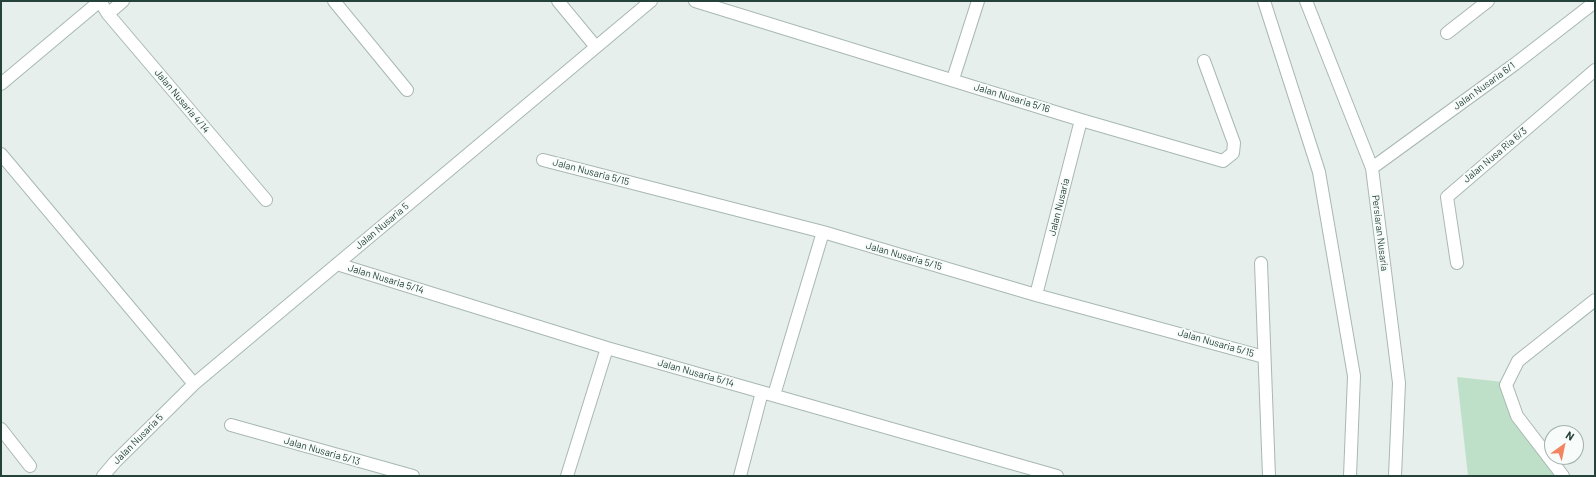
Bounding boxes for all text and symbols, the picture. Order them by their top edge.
street label: Jalan Nusaria 6/1 [1451,59,1517,113]
street label: Jalan Nusaria 4/14 [152,67,212,135]
street label: Jalan Nusaria 5/16 [973,81,1051,115]
street label: Jalan Nusa Ria 6/3 [1461,125,1529,185]
street label: Jalan Nusaria 5/15 [551,156,631,188]
street label: Jalan Nusaria [1046,177,1072,237]
street label: Persiaran Nusaria [1369,194,1391,272]
street label: Jalan Nusaria 5 [353,200,411,252]
street label: Jalan Nusaria 5/15 [864,239,944,273]
street label: Jalan Nusaria 5/14 [346,262,426,296]
street label: Jalan Nusaria 5/15 [1176,326,1256,360]
street label: Jalan Nusaria 5/14 [656,356,736,390]
street label: Jalan Nusaria 5 [110,411,166,467]
north arrow [1544,425,1584,465]
text: N [1564,428,1577,443]
street label: Jalan Nusaria 5/13 [282,434,362,468]

